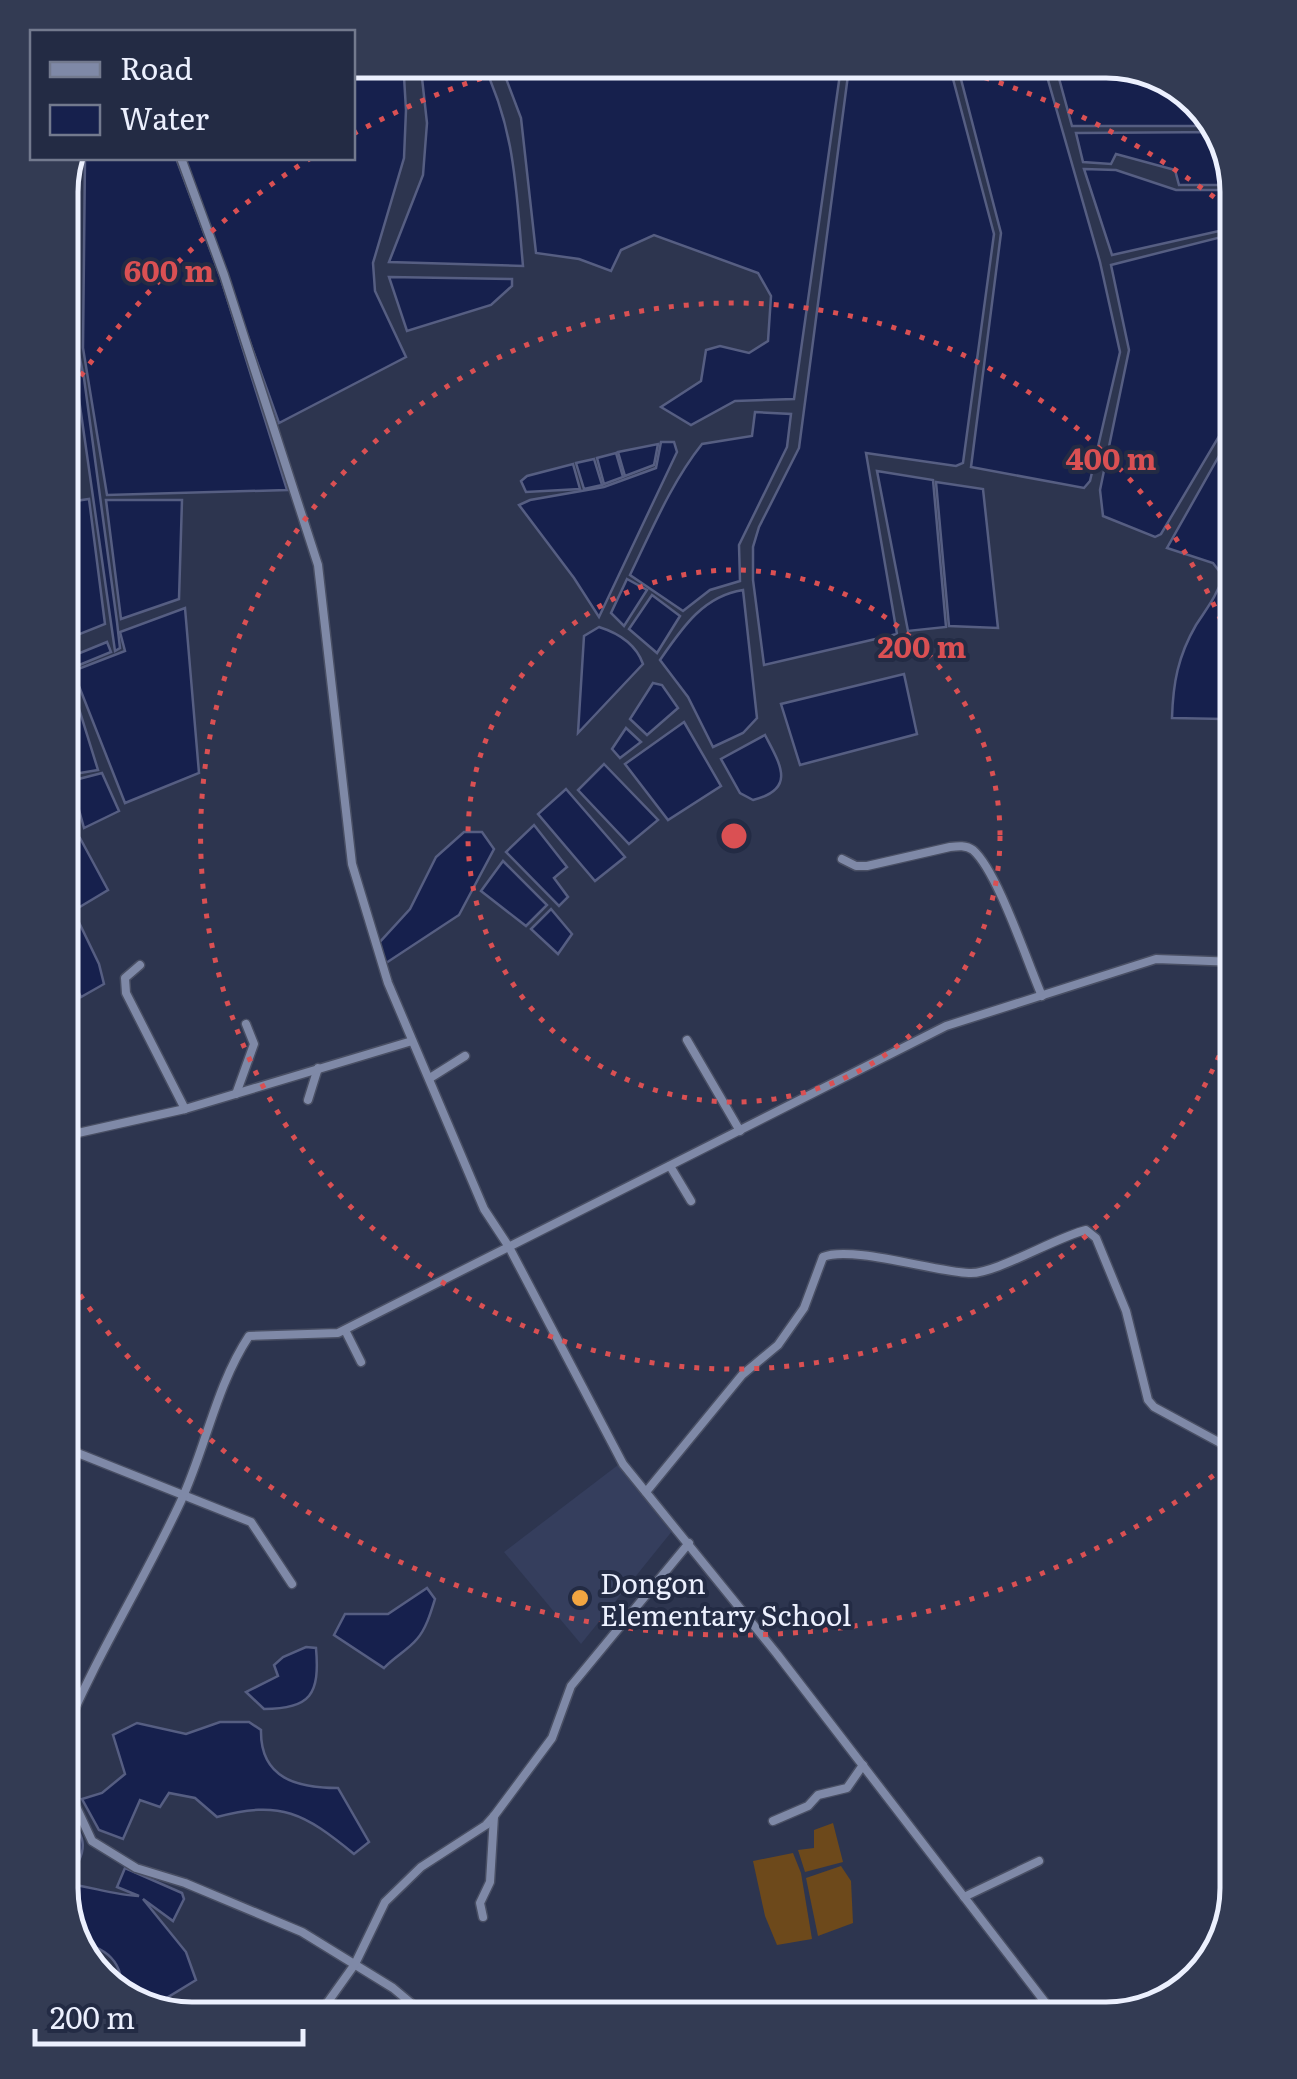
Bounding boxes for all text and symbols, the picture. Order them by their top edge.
legend [30,30,355,160]
text: Road [120,45,193,89]
text: Water [120,95,209,139]
text: 600 m [124,247,214,291]
text: 400 m [1066,435,1157,479]
text: 200 m [878,623,967,667]
centre of rings [716,818,752,854]
place label: Dongon Elementary School [600,1561,851,1635]
marker: Dongon Elementary School [569,1587,591,1609]
scale bar [35,1984,302,2046]
text: 200 m [50,1994,135,2038]

